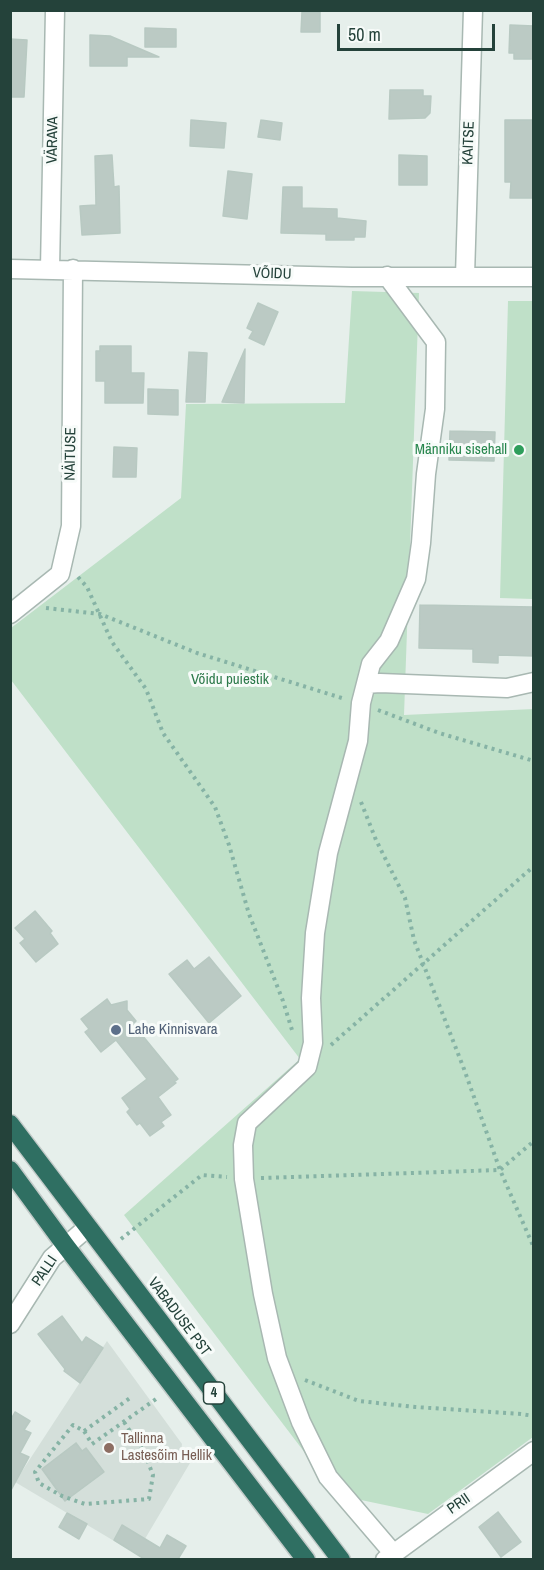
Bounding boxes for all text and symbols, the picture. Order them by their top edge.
scale bar [340,12,498,50]
text: 50 m [348,22,381,47]
street label: VÄRAVA [44,116,62,164]
street label: KAITSE [459,121,479,165]
street label: VÕIDU [252,264,292,284]
street label: NÄITUSE [62,427,80,481]
place label: Männiku sisehall [415,441,507,459]
marker: Männiku sisehall [512,443,526,457]
park label: Võidu puiestik [191,671,269,689]
place label: Lahe Kinnisvara [128,1021,218,1039]
marker: Lahe Kinnisvara [109,1023,123,1037]
street label: PALLI [28,1252,62,1290]
street label: VABADUSE PST [144,1274,214,1360]
road number: 4 [204,1382,224,1404]
place label: Tallinna Lastesõim Hellik [121,1430,212,1465]
marker: Tallinna Lastesõim Hellik [102,1441,116,1455]
street label: PRII [444,1490,474,1518]

